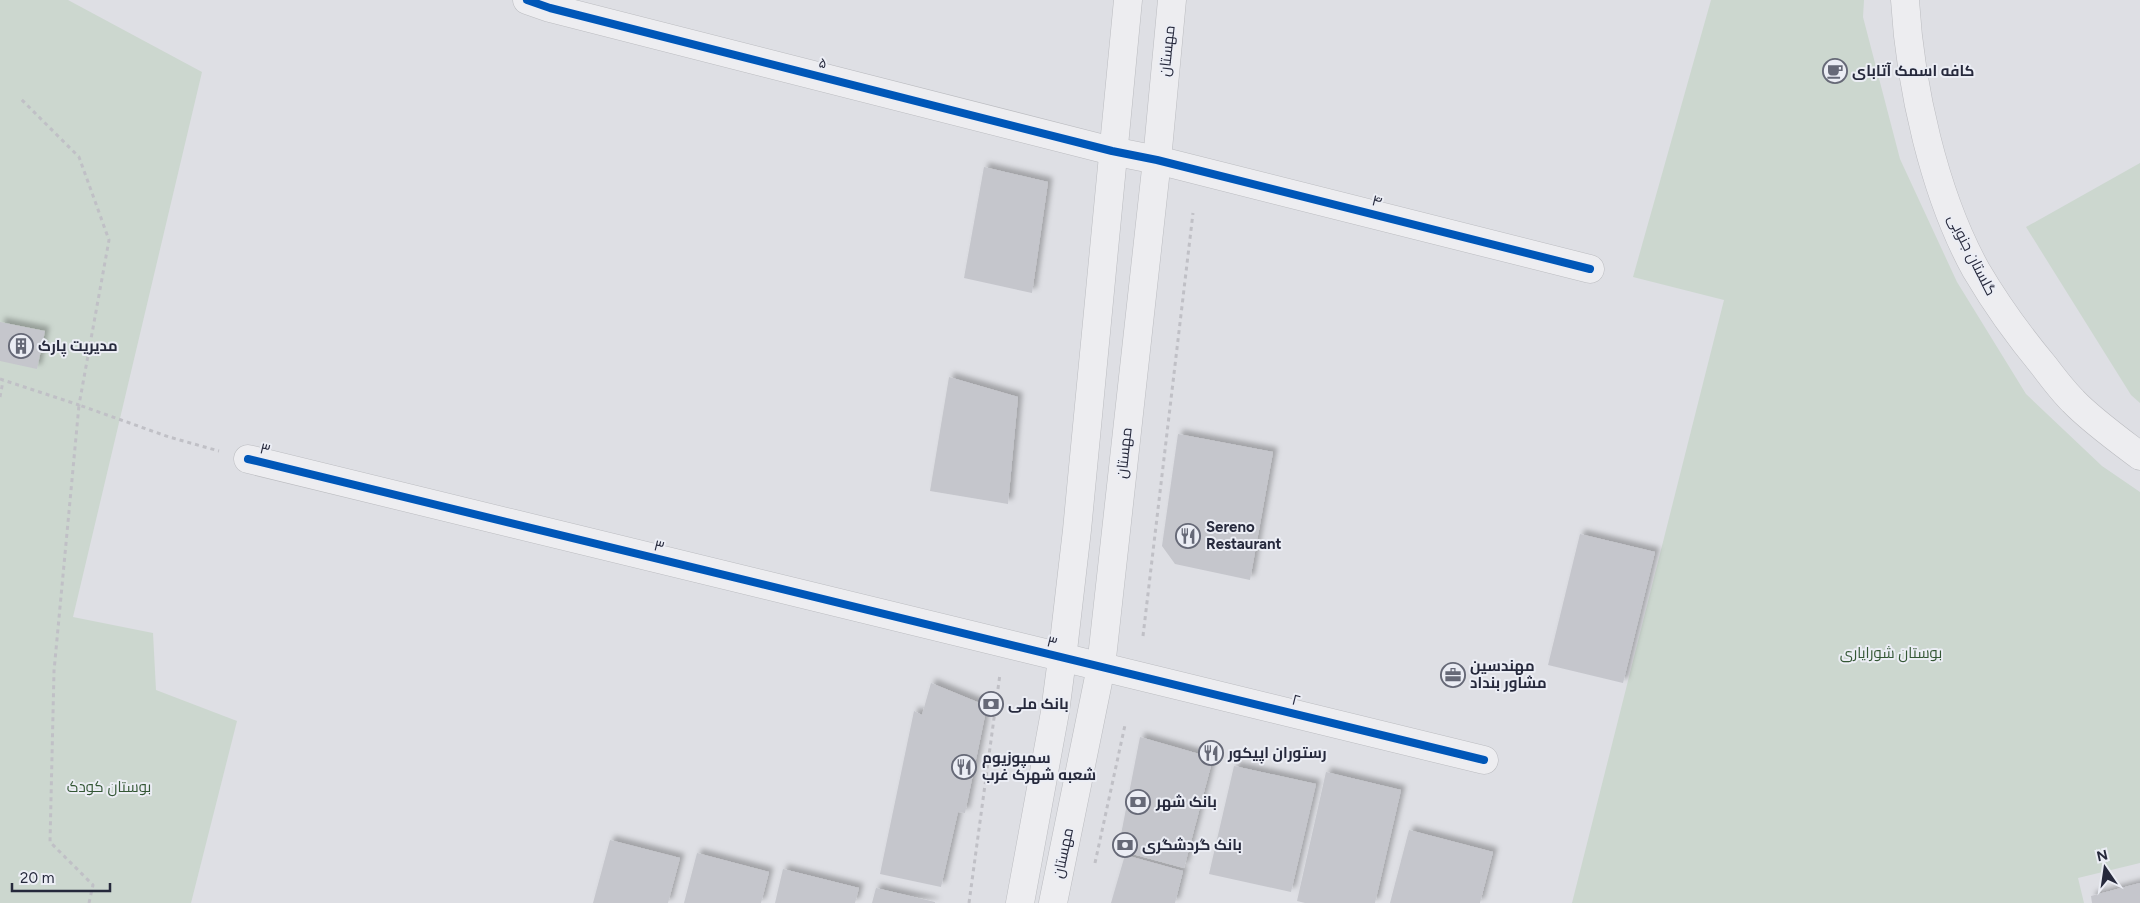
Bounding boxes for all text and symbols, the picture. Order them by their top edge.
street label: مهستان [1155,25,1180,78]
street label: ۵ [817,53,829,73]
cafe icon: کافه اسمک آتابای [1822,58,1848,84]
place label: کافه اسمک آتابای [1852,62,1974,80]
street label: ۴ [1370,191,1384,211]
street label: گلستان جنوبی [1943,211,2000,299]
building icon: مدیریت پارک [8,333,34,359]
place label: مدیریت پارک [38,337,118,357]
street label: مهستان [1112,427,1137,480]
street label: ۳ [258,439,272,459]
place label: Sereno Restaurant [1206,518,1282,553]
restaurant icon: Sereno Restaurant [1175,523,1201,549]
street label: ۳ [652,536,666,556]
street label: ۳ [1045,632,1059,652]
park label: بوستان شورایاری [1840,644,1942,663]
place label: مهندسین مشاور بنداد [1470,657,1547,692]
office icon: مهندسین مشاور بنداد [1440,662,1466,688]
street label: ۲ [1290,690,1302,710]
bank icon: بانک ملی [978,691,1004,717]
place label: بانک ملی [1008,695,1069,713]
restaurant icon: رستوران اپیکور [1198,740,1224,766]
place label: رستوران اپیکور [1227,744,1327,764]
place label: سمپوزیوم شعبه شهرک غرب [982,749,1096,784]
restaurant icon: سمپوزیوم شعبه شهرک غرب [951,754,977,780]
park label: بوستان کودک [67,778,151,797]
bank icon: بانک شهر [1125,789,1151,815]
place label: بانک شهر [1155,793,1217,811]
street label: مهستان [1049,826,1078,880]
bank icon: بانک گردشگری [1112,832,1138,858]
place label: بانک گردشگری [1142,836,1242,854]
north arrow [2080,843,2130,893]
text: N [2095,846,2109,865]
scale bar [12,860,110,892]
text: 20 m [20,869,54,887]

